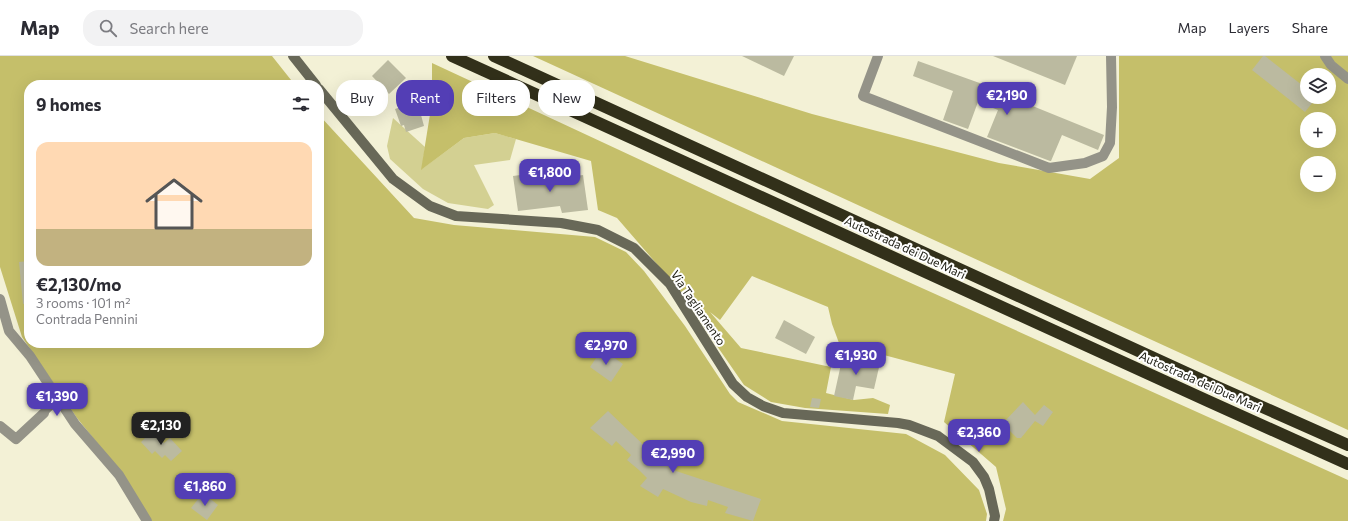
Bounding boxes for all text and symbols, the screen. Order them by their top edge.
search box [83,10,363,46]
text: Map [20,16,59,39]
icon: search [97,17,119,39]
text: Search here [129,19,209,37]
text: Map [1178,19,1206,36]
text: Layers [1228,19,1270,36]
text: Share [1292,19,1328,36]
map controls [1300,68,1336,192]
button: layers [1300,68,1336,104]
chip: Buy [336,80,388,116]
chip: Rent [396,80,454,116]
chip: Filters [462,80,530,116]
chip: New [538,80,595,116]
pin: €2,190 [974,82,1040,116]
text: €2,190 [986,87,1028,103]
icon: filters [290,93,312,115]
text: 9 homes [36,94,101,115]
button: + [1300,112,1336,148]
button: − [1300,156,1336,192]
pin: €1,800 [517,159,583,193]
text: €1,800 [528,164,572,180]
icon: home [138,168,210,240]
street label: Autostrada dei Due Mari [843,213,968,281]
street label: Via Tagliamento [669,267,729,348]
text: €2,130/mo [36,274,121,295]
text: 3 rooms · 101 m² [36,295,130,311]
text: Contrada Pennini [36,311,138,327]
pin: €2,970 [573,332,639,366]
text: €2,970 [584,337,628,353]
pin: €1,930 [823,342,889,376]
text: €1,930 [835,347,877,363]
street label: Autostrada dei Due Mari [1137,348,1263,414]
pin: €1,390 [24,383,90,417]
text: €1,390 [36,388,78,404]
pin: €2,130 [128,412,194,446]
text: €2,130 [141,417,181,433]
pin: €2,360 [946,419,1012,453]
text: €2,360 [957,424,1001,440]
pin: €2,990 [640,440,706,474]
text: €2,990 [651,445,695,461]
pin: €1,860 [172,473,238,507]
text: €1,860 [184,478,226,494]

